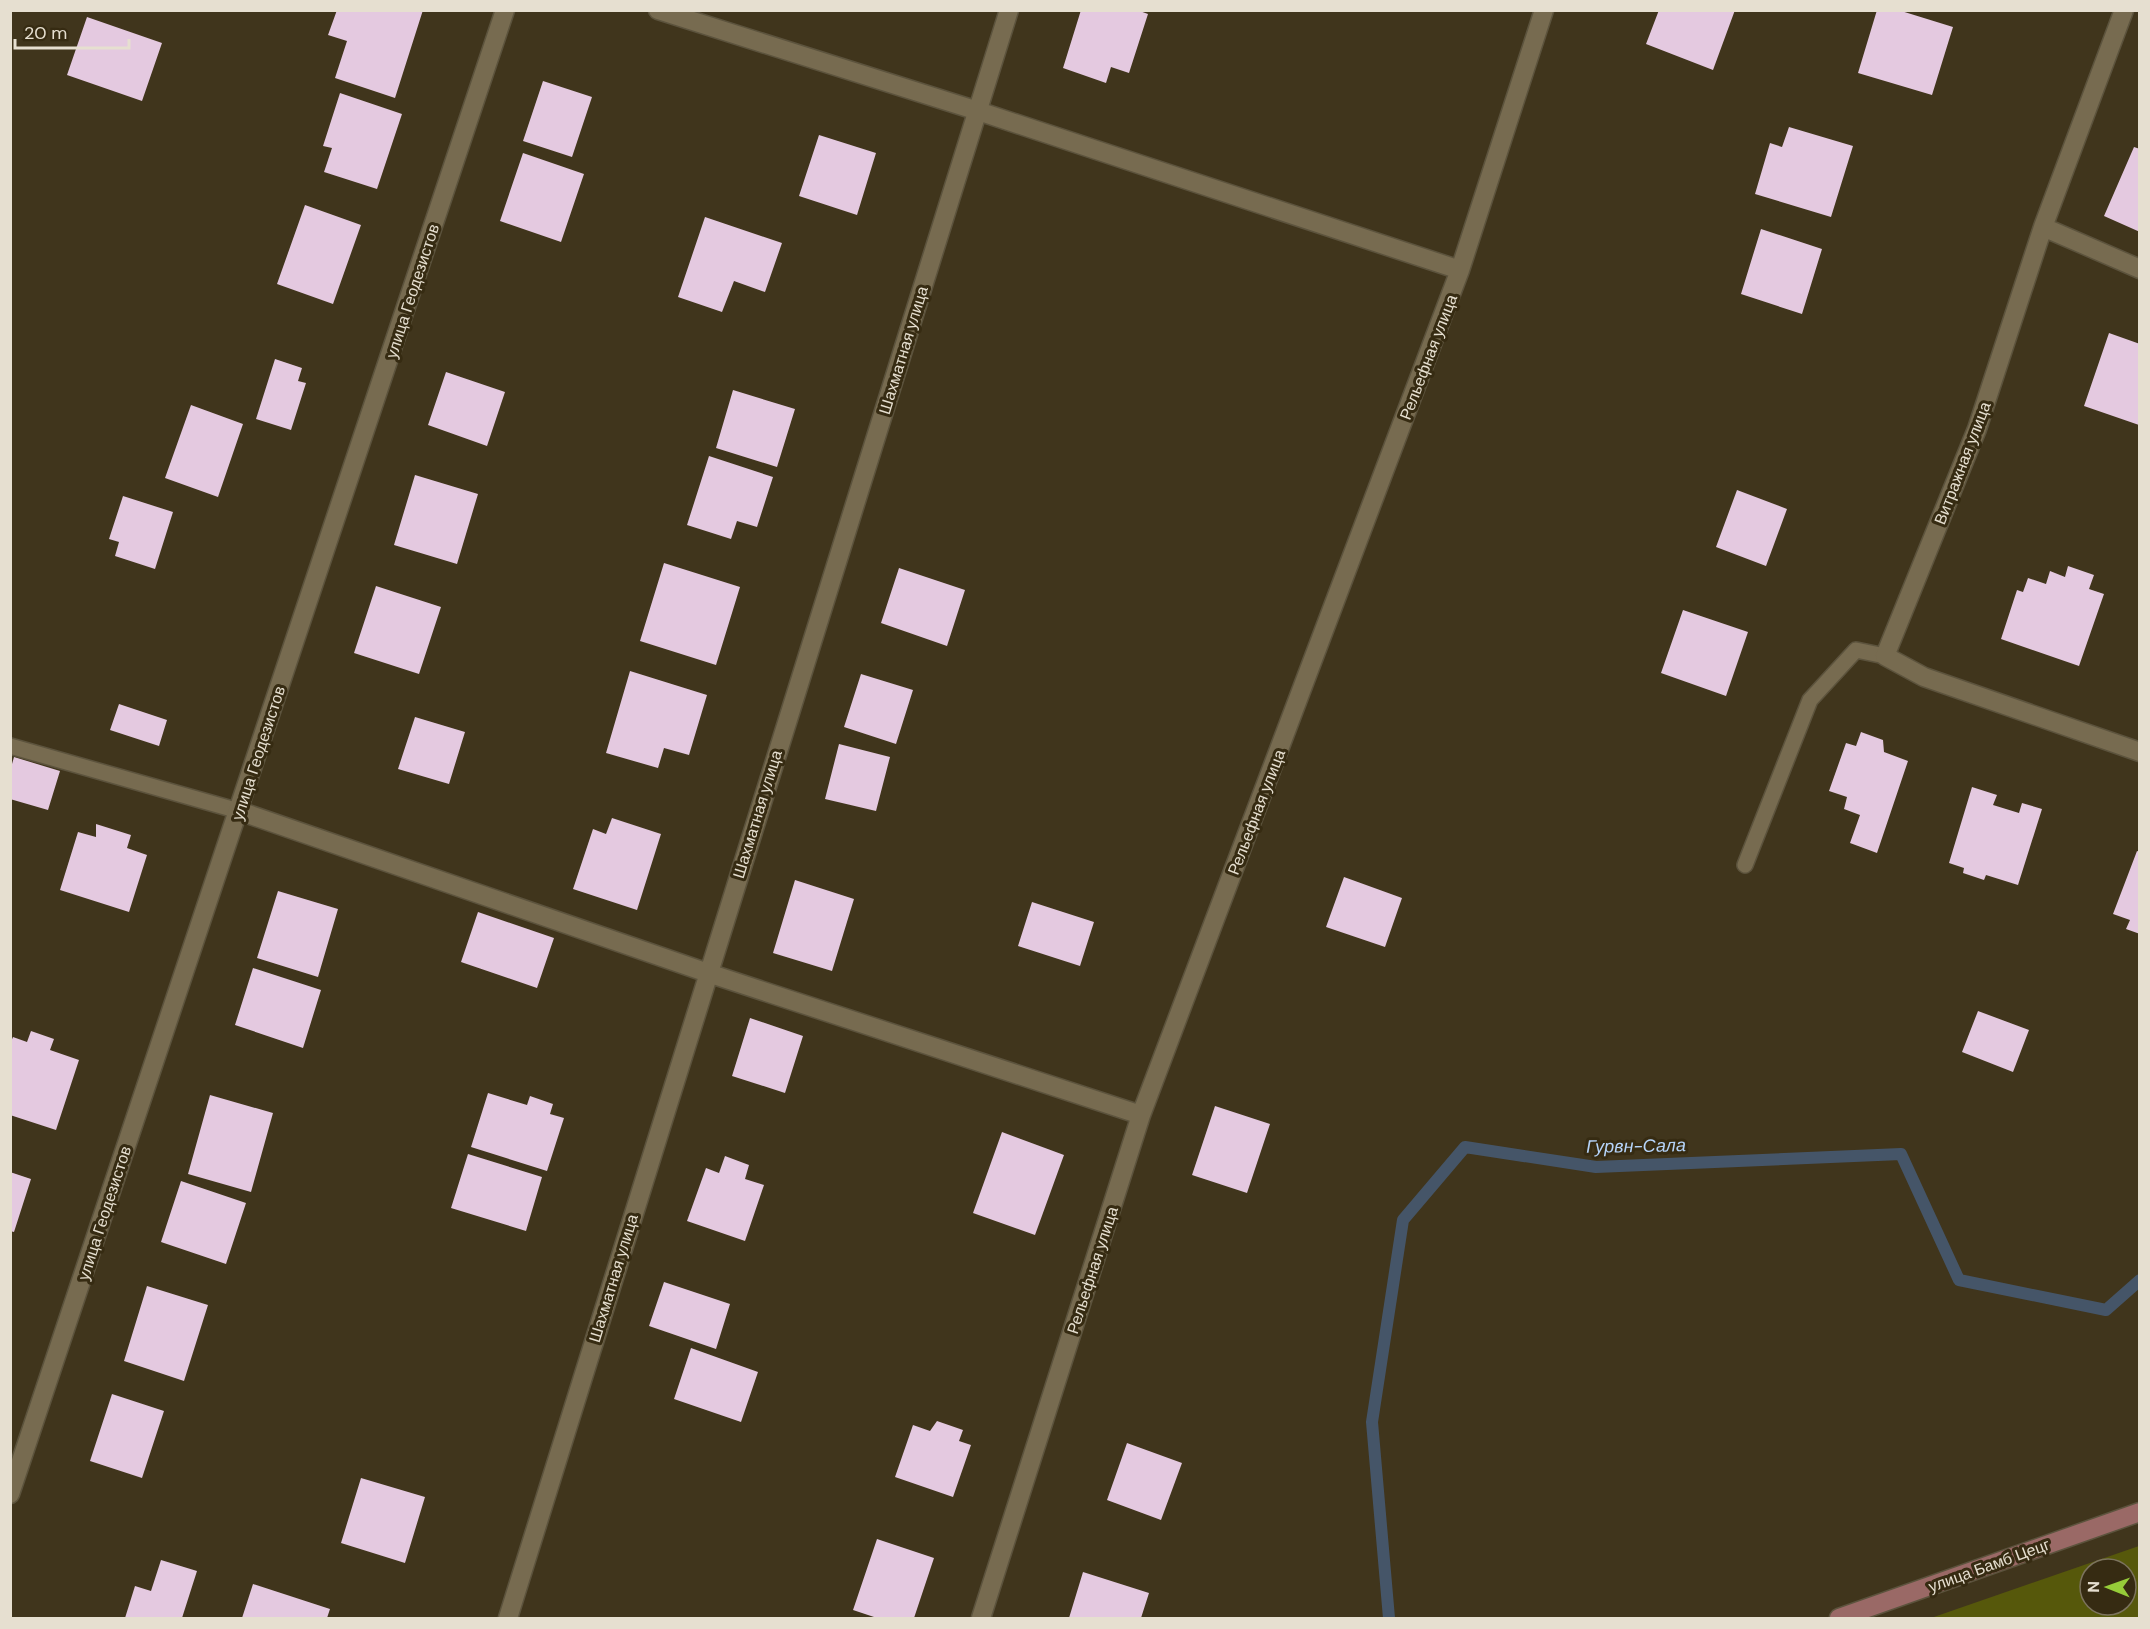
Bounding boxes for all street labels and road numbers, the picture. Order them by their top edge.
street label: улица Геодезистов [381,221,444,361]
street label: Шахматная улица [874,283,933,417]
street label: Рельефная улица [1395,291,1462,423]
street label: Витражная улица [1929,399,1996,528]
street label: улица Геодезистов [227,683,290,823]
street label: Рельефная улица [1223,746,1290,878]
street label: Шахматная улица [728,747,787,881]
street label: улица Геодезистов [73,1143,136,1283]
street label: Рельефная улица [1062,1204,1123,1337]
street label: Шахматная улица [584,1211,643,1345]
street label: улица Бамб Цецг [1926,1534,2053,1597]

